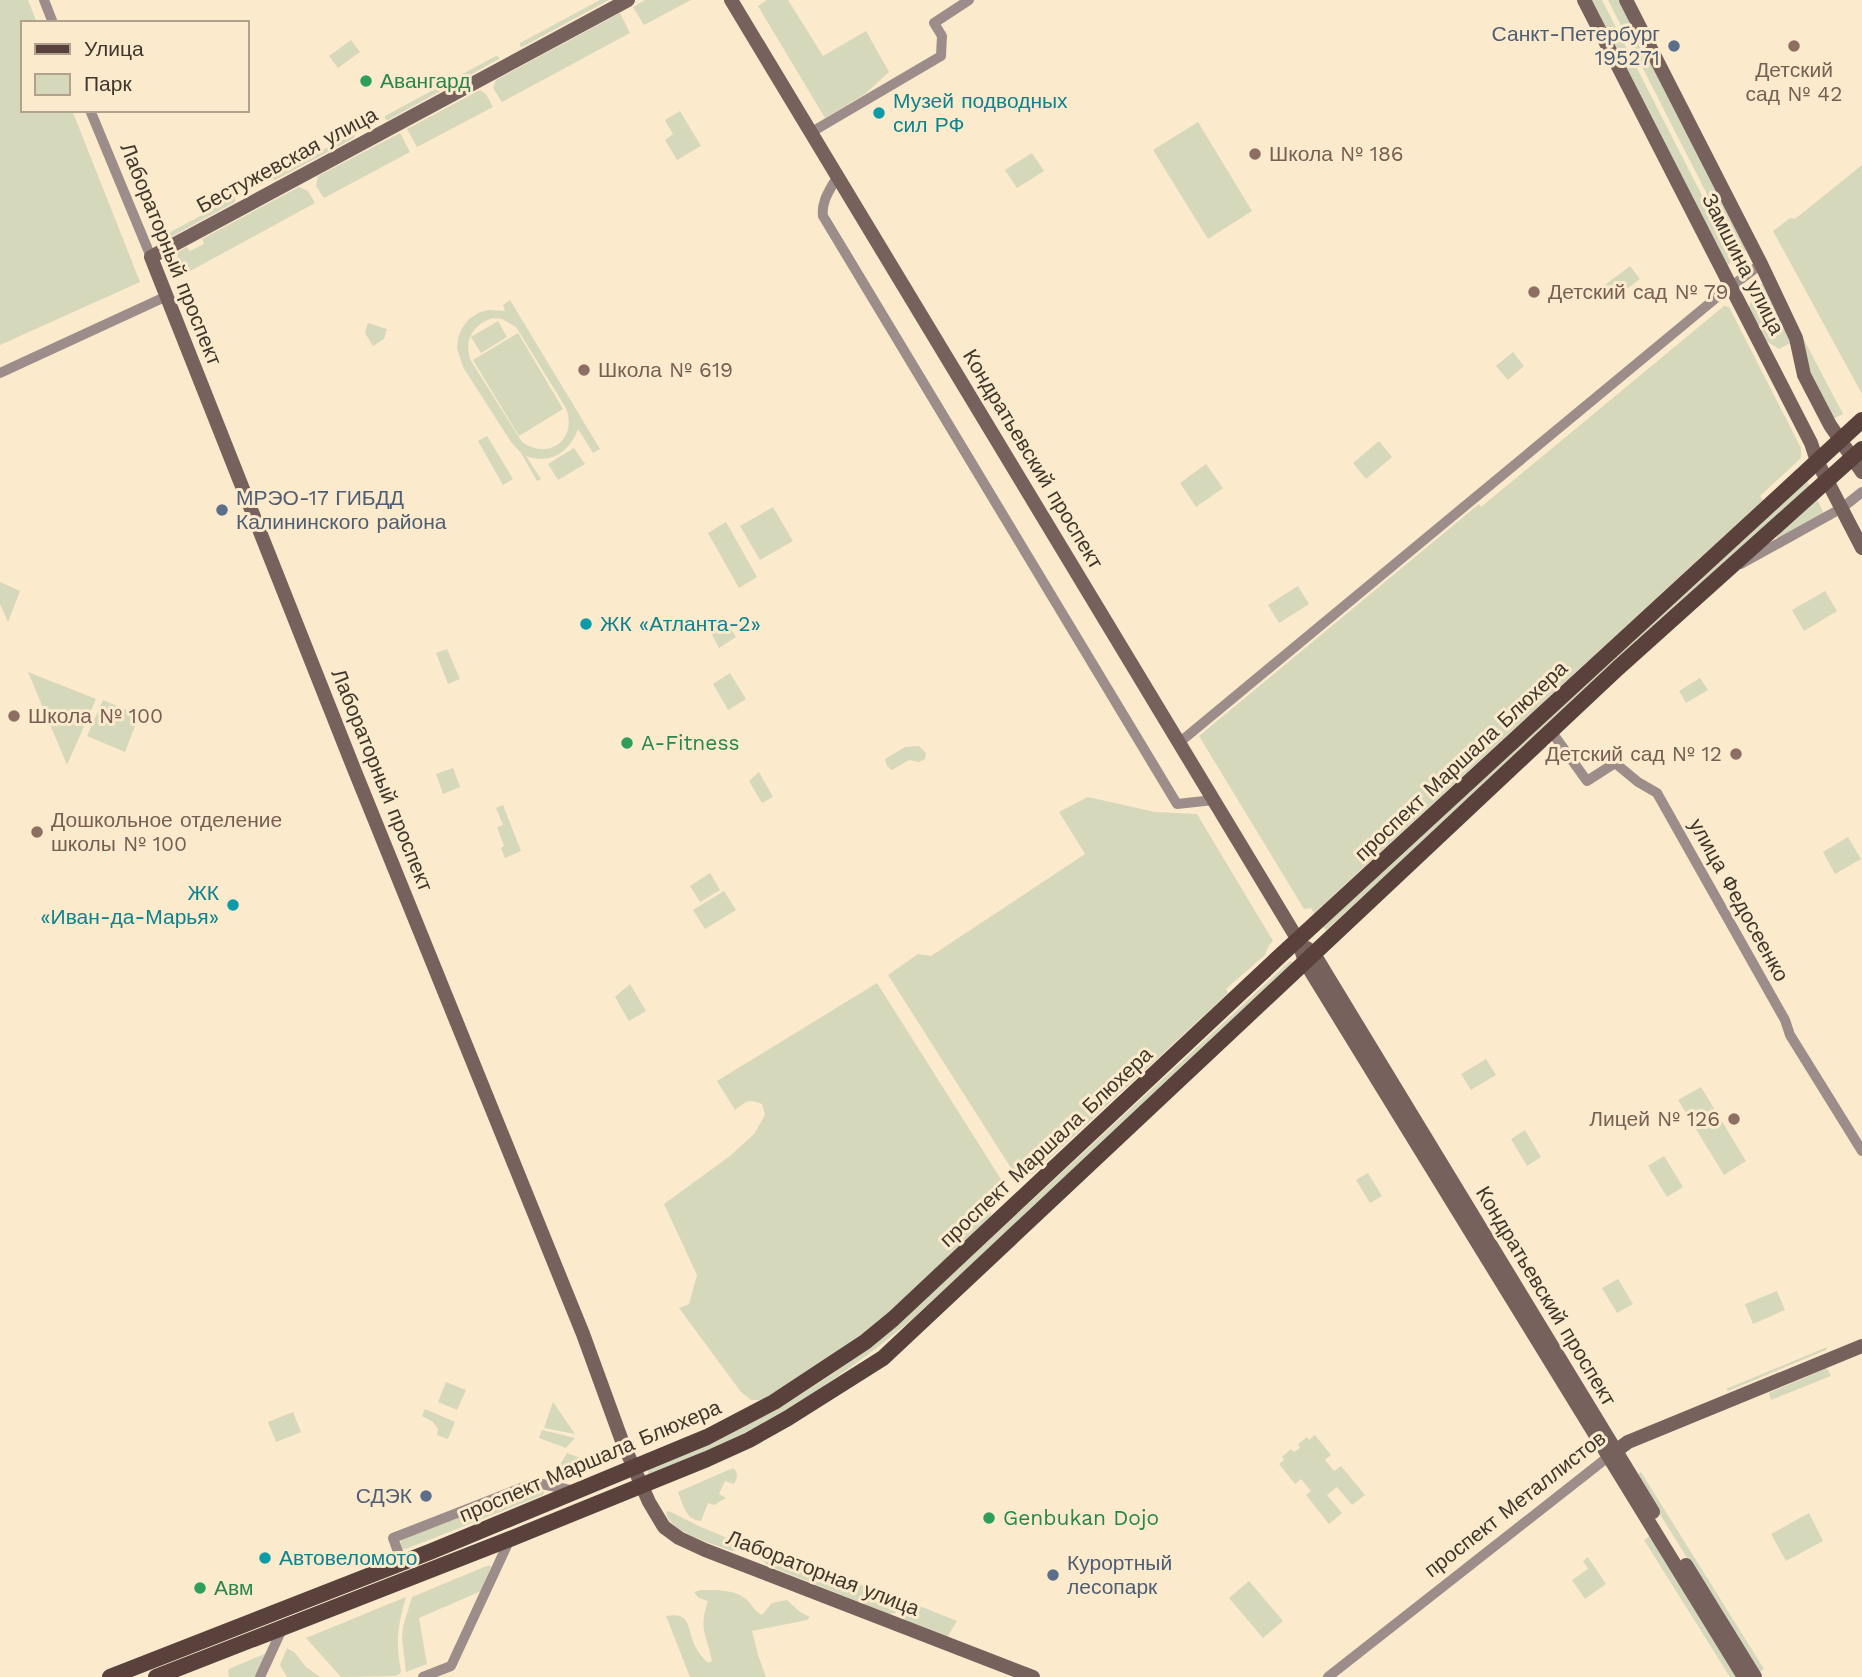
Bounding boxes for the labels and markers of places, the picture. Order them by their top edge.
place label: Санкт-Петербург 195271 [1492,21,1660,70]
marker: Санкт-Петербург 195271 [1666,38,1682,54]
marker: Детский сад № 42 [1786,38,1802,54]
place label: Детский сад № 42 [1746,57,1842,106]
place label: Авангард [380,68,471,93]
marker: Авангард [358,73,374,89]
place label: Музей подводных сил РФ [893,88,1068,137]
marker: Музей подводных сил РФ [871,105,887,121]
place label: Школа № 186 [1269,141,1404,166]
marker: Школа № 186 [1247,146,1263,162]
place label: Детский сад № 79 [1548,279,1729,304]
marker: Детский сад № 79 [1526,284,1542,300]
place label: Школа № 619 [598,357,733,382]
marker: Школа № 619 [576,362,592,378]
place label: МРЭО-17 ГИБДД Калининского района [236,485,447,534]
marker: МРЭО-17 ГИБДД Калининского района [214,502,230,518]
place label: ЖК «Атланта-2» [600,611,761,636]
marker: ЖК «Атланта-2» [578,616,594,632]
place label: Школа № 100 [28,703,163,728]
marker: Школа № 100 [6,708,22,724]
place label: A-Fitness [641,730,740,755]
marker: A-Fitness [619,735,635,751]
place label: Детский сад № 12 [1545,741,1722,766]
marker: Детский сад № 12 [1728,746,1744,762]
place label: Дошкольное отделение школы № 100 [51,807,282,856]
marker: Дошкольное отделение школы № 100 [29,824,45,840]
place label: ЖК «Иван-да-Марья» [40,880,220,929]
marker: ЖК «Иван-да-Марья» [225,897,241,913]
place label: Лицей № 126 [1589,1106,1720,1131]
marker: Лицей № 126 [1726,1111,1742,1127]
place label: СДЭК [356,1483,413,1508]
marker: СДЭК [418,1488,434,1504]
place label: Genbukan Dojo [1003,1505,1159,1530]
marker: Genbukan Dojo [981,1510,997,1526]
place label: Автовеломото [279,1545,418,1570]
marker: Автовеломото [257,1550,273,1566]
place label: Курортный лесопарк [1067,1550,1172,1599]
marker: Курортный лесопарк [1045,1567,1061,1583]
place label: Авм [214,1575,253,1600]
marker: Авм [192,1580,208,1596]

